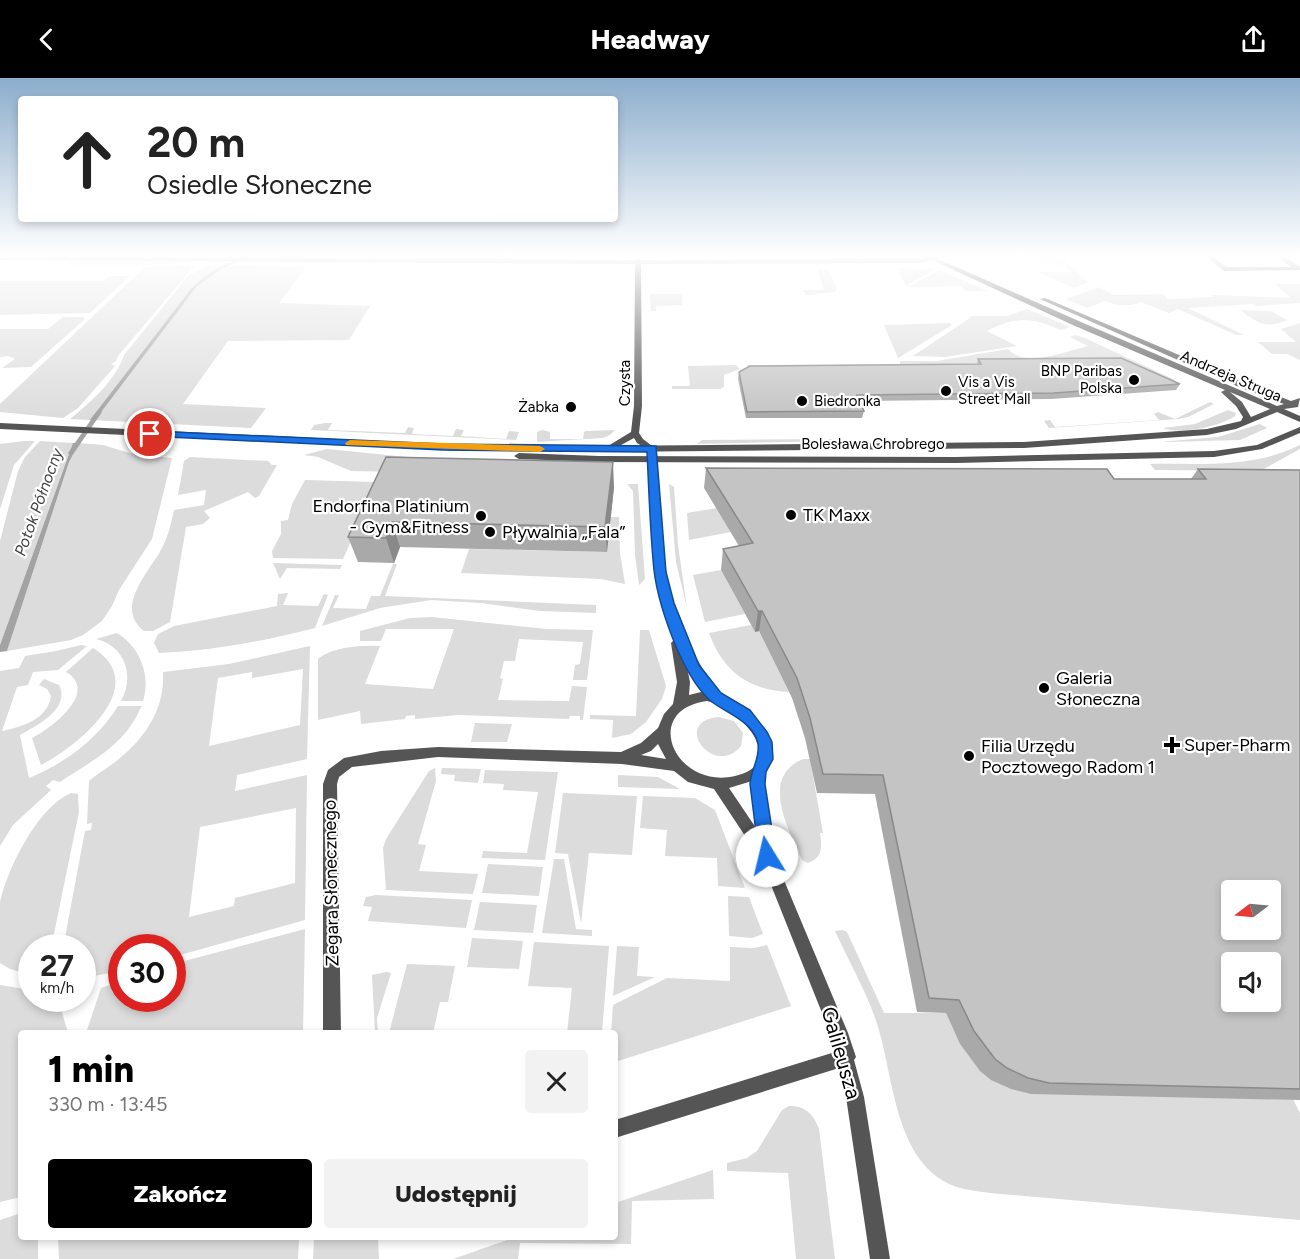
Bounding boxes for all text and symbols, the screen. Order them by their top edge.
icon: back [30,23,63,56]
text: Headway [590,23,710,56]
icon: share [1237,23,1270,56]
text: 20 m [147,117,245,168]
icon: ahead [48,120,126,198]
text: Osiedle Słoneczne [147,168,372,201]
street label: Andrzeja Struga [1178,347,1284,405]
street label: Czysta [616,360,634,406]
place label: BNP Paribas Polska [1041,362,1122,397]
place label: Vis a Vis Street Mall [958,373,1031,408]
marker: BNP Paribas Polska [1127,373,1141,387]
marker: Vis a Vis Street Mall [939,384,953,398]
place label: Biedronka [814,392,881,410]
marker: Biedronka [795,394,809,408]
place label: Żabka [518,398,559,416]
marker: Żabka [564,400,578,414]
pin [124,408,175,459]
icon: arrive [133,417,166,450]
street label: Bolesława Chrobrego [801,435,945,453]
water label: Potok Północny [10,445,67,558]
place label: Endorfina Platinium - Gym&Fitness [313,495,469,538]
place label: TK Maxx [803,504,870,526]
marker: TK Maxx [784,508,798,522]
marker: Endorfina Platinium - Gym&Fitness [474,509,488,523]
place label: Pływalnia „Fala” [502,521,625,543]
marker: Pływalnia „Fala” [483,525,497,539]
place label: Galeria Słoneczna [1056,667,1140,710]
marker: Galeria Słoneczna [1037,681,1051,695]
place label: Super-Pharm [1184,734,1290,756]
place label: Filia Urzędu Pocztowego Radom 1 [981,735,1155,778]
marker: Super-Pharm [1165,738,1179,752]
marker: Filia Urzędu Pocztowego Radom 1 [962,749,976,763]
street label: Zegara Słonecznego [319,799,343,967]
position arrow [735,824,799,888]
north arrow [1221,880,1281,940]
map controls [1221,880,1281,1012]
speed limit sign: 30 [108,934,186,1012]
text: 27 [40,947,74,984]
button: sound [1221,952,1281,1012]
text: km/h [40,979,74,997]
street label: Galileusza [816,1004,867,1102]
text: 1 min [48,1048,134,1091]
button: close [525,1050,588,1113]
text: 330 m · 13:45 [48,1092,168,1116]
button: Zakończ [48,1159,312,1228]
button: Udostępnij [324,1159,588,1228]

